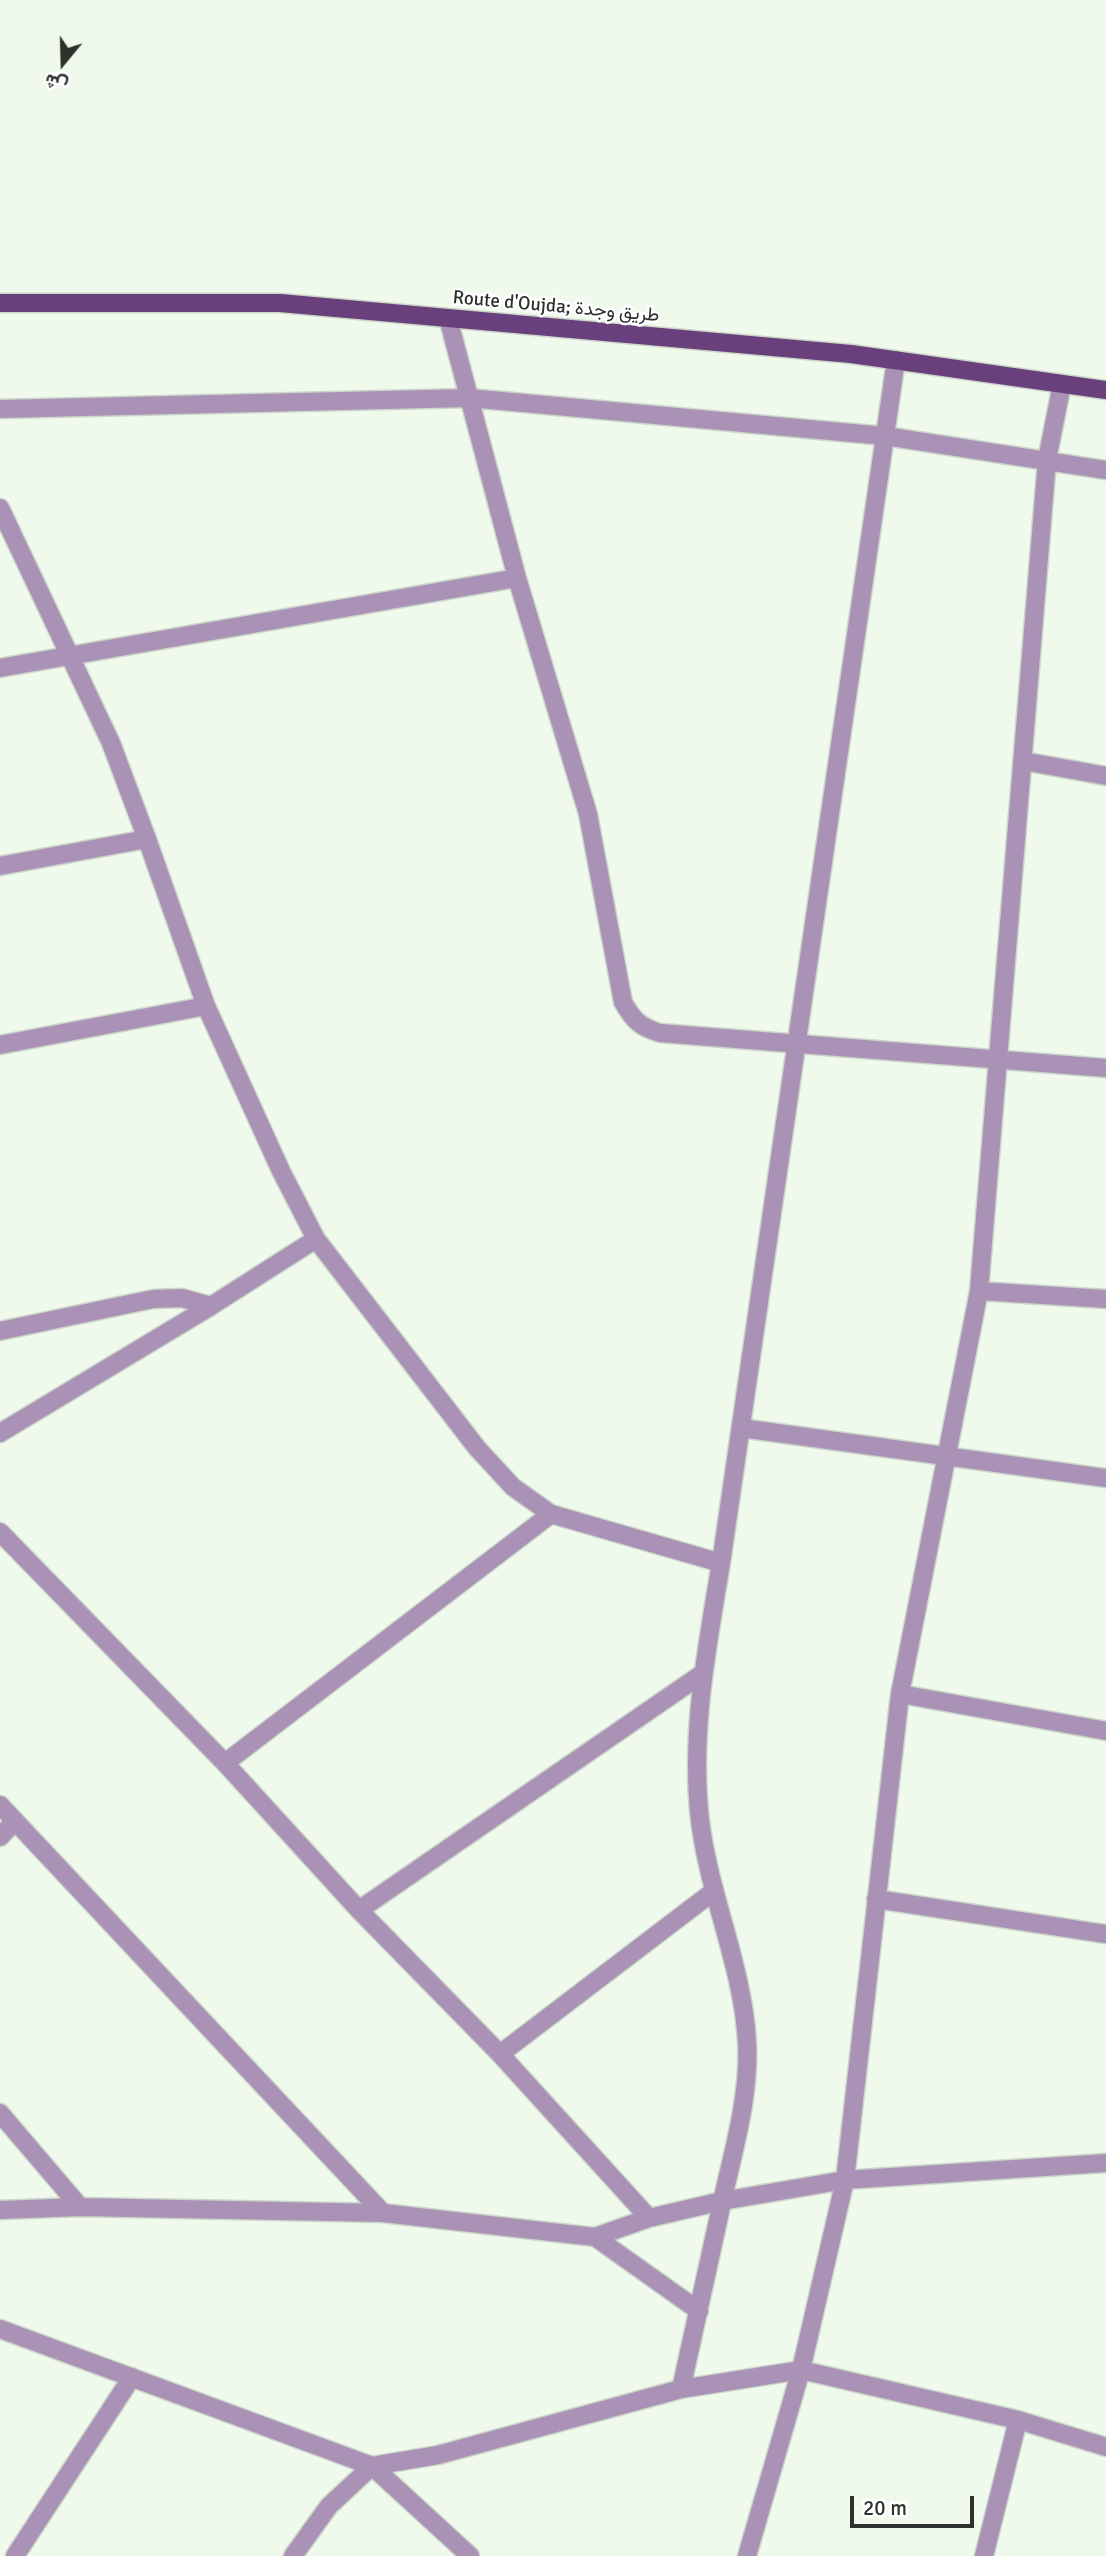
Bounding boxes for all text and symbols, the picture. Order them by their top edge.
north arrow [28,28,98,98]
text: ش [41,68,71,98]
street label: Route d'Oujda; طريق وجدة [452,287,660,327]
scale bar [854,2482,978,2526]
text: 20 m [863,2495,907,2521]

